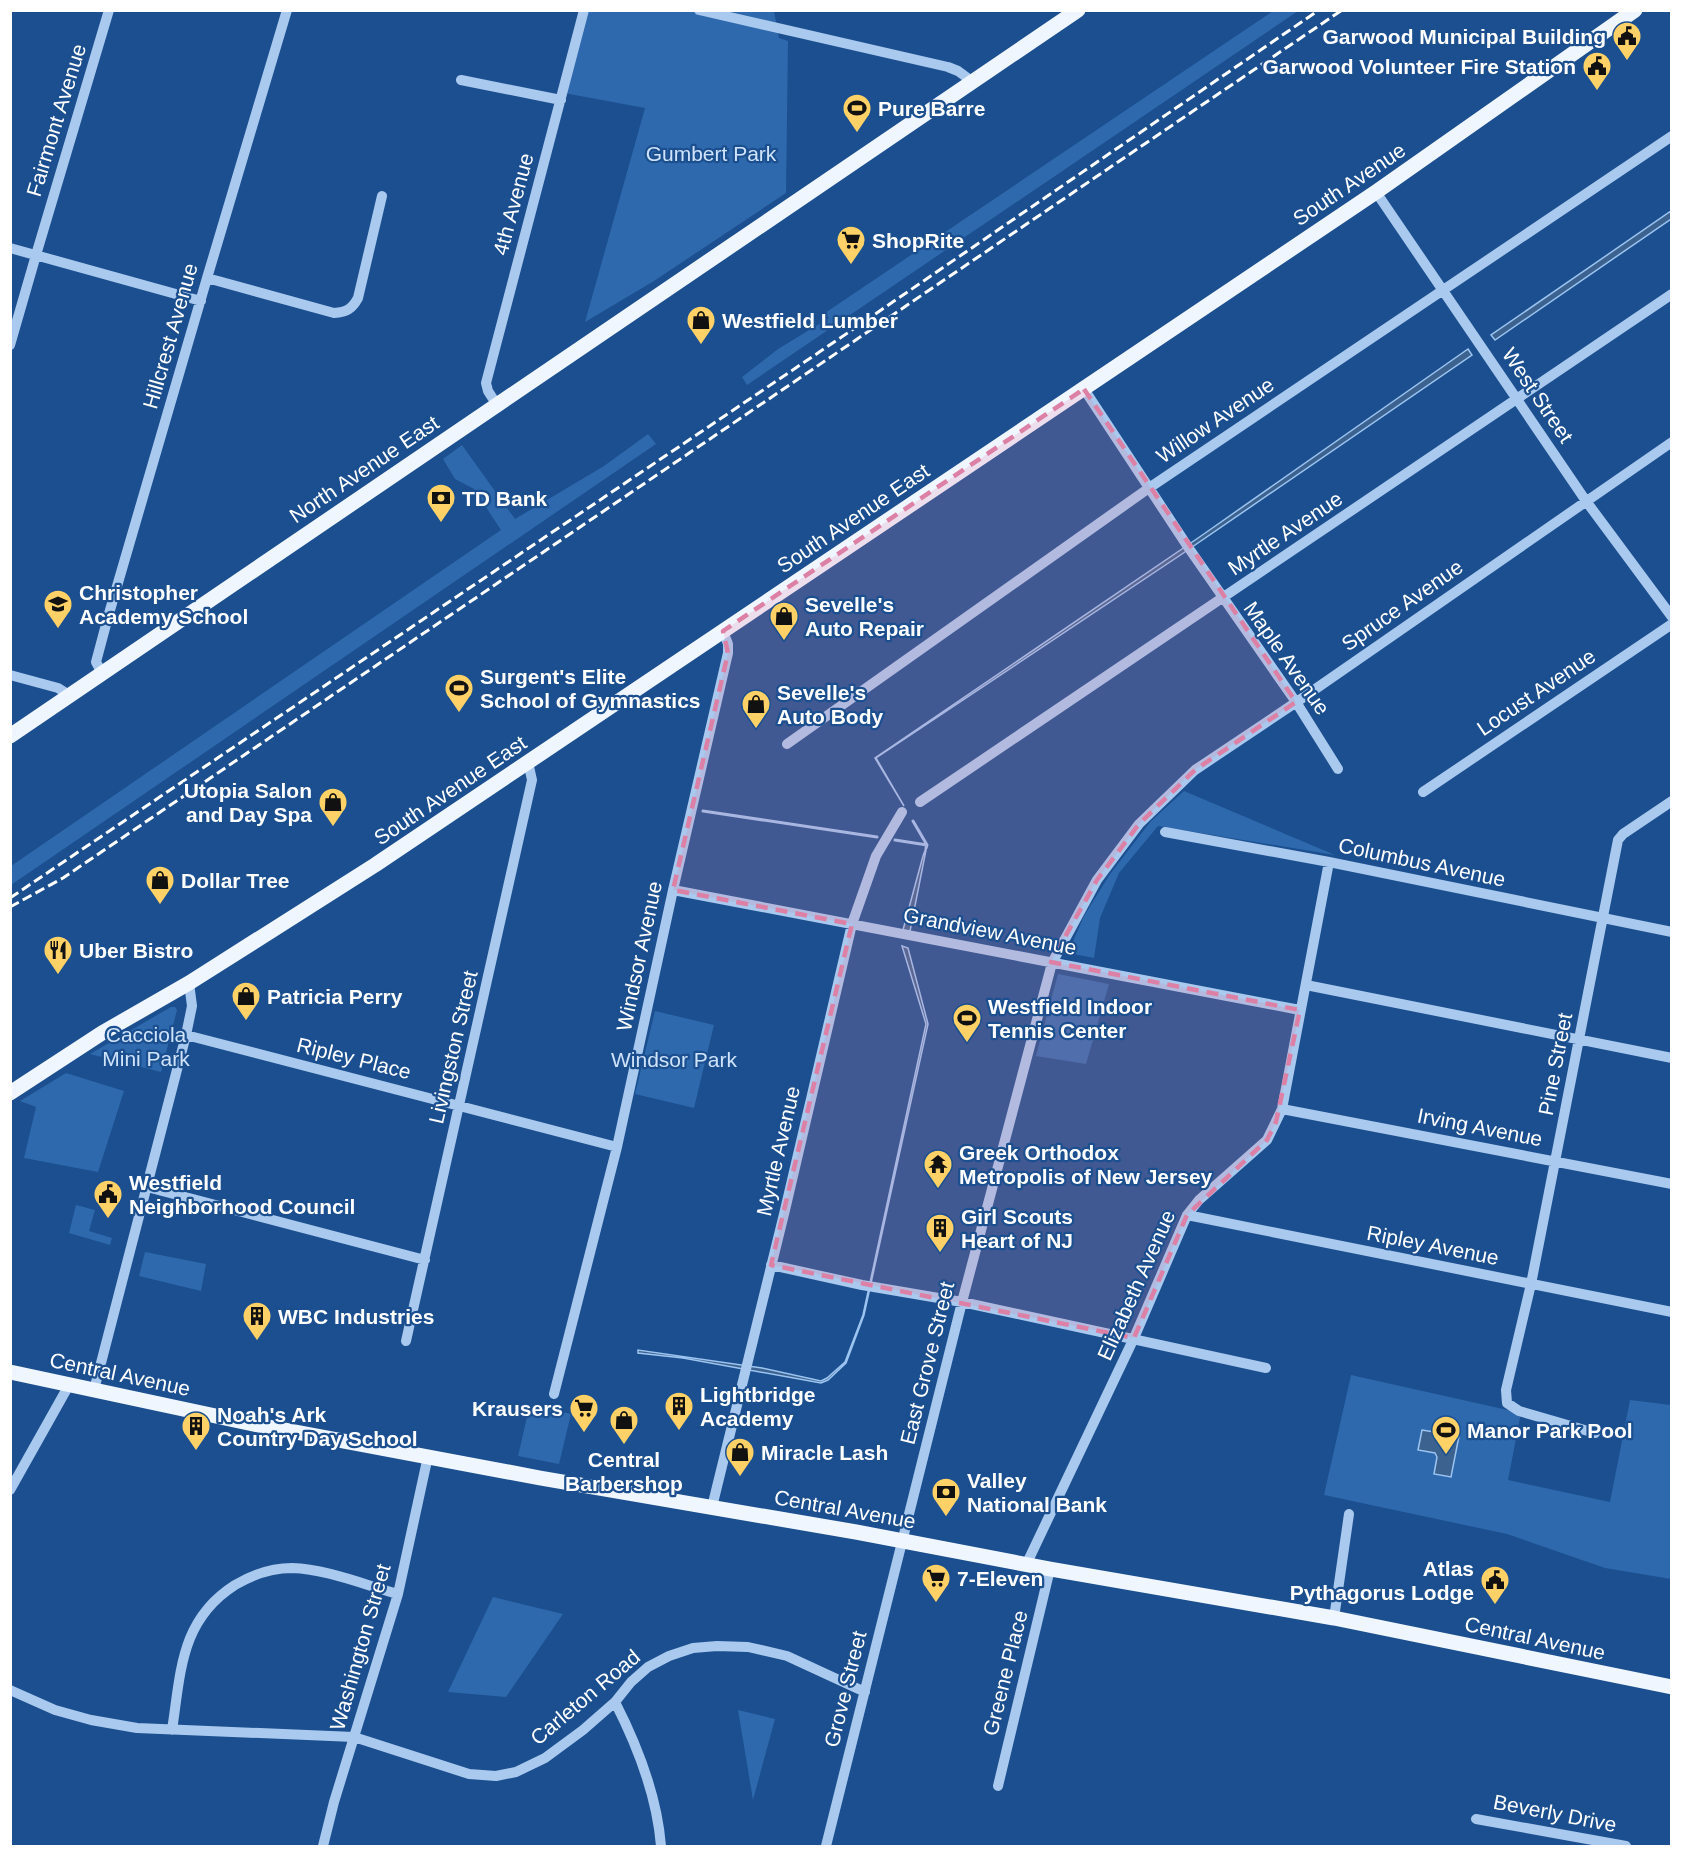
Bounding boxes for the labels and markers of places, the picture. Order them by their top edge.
public building icon: Garwood Municipal Building [1611,20,1643,62]
place label: Garwood Municipal Building [1323,25,1606,48]
public building icon: Garwood Volunteer Fire Station [1581,50,1613,92]
place label: Garwood Volunteer Fire Station [1263,55,1576,78]
sports icon: Pure Barre [841,92,873,134]
place label: Pure Barre [878,97,985,120]
supermarket icon: ShopRite [835,224,867,266]
place label: ShopRite [872,229,964,252]
shop icon: Westfield Lumber [685,304,717,346]
place label: Westfield Lumber [722,309,898,332]
bank icon: TD Bank [425,482,457,524]
place label: TD Bank [462,487,548,510]
place label: Christopher Academy School [79,581,248,628]
school or university icon: Christopher Academy School [42,588,74,630]
place label: Sevelle's Auto Repair [805,593,924,640]
shop icon: Sevelle's Auto Repair [768,600,800,642]
place label: Surgent's Elite School of Gymnastics [480,665,701,712]
sports icon: Surgent's Elite School of Gymnastics [443,672,475,714]
place label: Sevelle's Auto Body [777,681,883,728]
shop icon: Sevelle's Auto Body [740,688,772,730]
place label: Utopia Salon and Day Spa [184,779,312,826]
shop icon: Utopia Salon and Day Spa [317,786,349,828]
shop icon: Dollar Tree [144,864,176,906]
place label: Dollar Tree [181,869,290,892]
restaurant icon: Uber Bistro [42,934,74,976]
place label: Uber Bistro [79,939,193,962]
shop icon: Patricia Perry [230,980,262,1022]
place label: Patricia Perry [267,985,403,1008]
place label: Westfield Indoor Tennis Center [988,995,1152,1042]
sports icon: Westfield Indoor Tennis Center [951,1002,983,1044]
place label: Greek Orthodox Metropolis of New Jersey [959,1141,1213,1188]
temple icon: Greek Orthodox Metropolis of New Jersey [922,1148,954,1190]
place label: Westfield Neighborhood Council [129,1171,355,1218]
public building icon: Westfield Neighborhood Council [92,1178,124,1220]
place label: Girl Scouts Heart of NJ [961,1205,1073,1252]
building icon: Girl Scouts Heart of NJ [924,1212,956,1254]
building icon: WBC Industries [241,1300,273,1342]
place label: WBC Industries [278,1305,434,1328]
place label: Lightbridge Academy [700,1383,815,1430]
building icon: Lightbridge Academy [663,1390,695,1432]
supermarket icon: Krausers [568,1392,600,1434]
place label: Krausers [472,1397,563,1420]
place label: Noah's Ark Country Day School [217,1403,418,1450]
shop icon: Central Barbershop [608,1404,640,1446]
building icon: Noah's Ark Country Day School [180,1410,212,1452]
sports icon: Manor Park Pool [1430,1414,1462,1456]
place label: Manor Park Pool [1467,1419,1633,1442]
shop icon: Miracle Lash [724,1436,756,1478]
place label: Miracle Lash [761,1441,888,1464]
place label: Central Barbershop [565,1448,683,1495]
place label: Valley National Bank [967,1469,1107,1516]
bank icon: Valley National Bank [930,1476,962,1518]
place label: Atlas Pythagorus Lodge [1290,1557,1474,1604]
supermarket icon: 7-Eleven [920,1562,952,1604]
public building icon: Atlas Pythagorus Lodge [1479,1564,1511,1606]
place label: 7-Eleven [957,1567,1043,1590]

